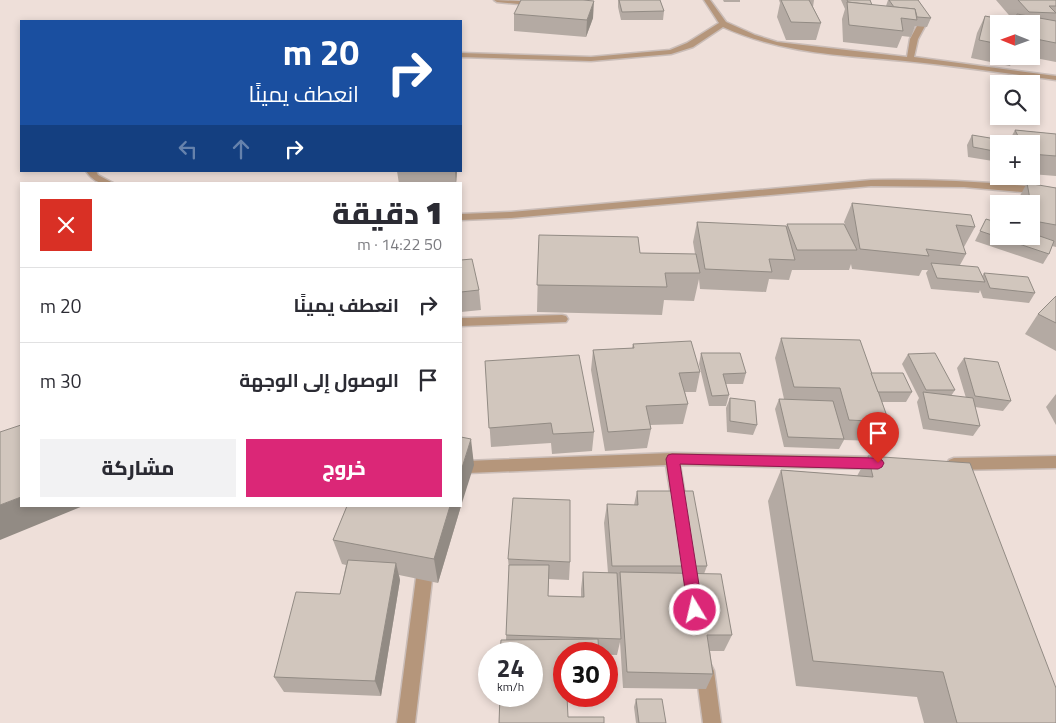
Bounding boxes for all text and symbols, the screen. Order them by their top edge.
north arrow [990,15,1040,65]
map controls [990,15,1040,245]
text: 20 m [283,25,359,79]
icon: right [377,40,442,105]
button: search [990,75,1040,125]
text: انعطف يمينًا [249,77,359,111]
icon: left [174,135,202,163]
icon: ahead [227,135,255,163]
icon: right [280,135,308,163]
button: + [990,135,1040,185]
text: 1 دقيقة [332,190,442,236]
button: − [990,195,1040,245]
button: close [40,199,92,251]
text: 50 m · 14:22 [357,232,442,256]
text: انعطف يمينًا [294,290,399,319]
text: 20 m [40,291,81,320]
icon: right [414,291,442,319]
text: الوصول إلى الوجهة [239,365,399,394]
text: 30 m [40,366,81,395]
icon: arrive [414,366,442,394]
pin [857,412,899,463]
icon: arrive [864,419,892,447]
button: مشاركة [40,439,236,497]
button: خروج [246,439,442,497]
position arrow [668,583,720,635]
speed limit sign: 30 [553,642,618,707]
text: 24 [496,649,525,687]
text: km/h [497,677,524,696]

